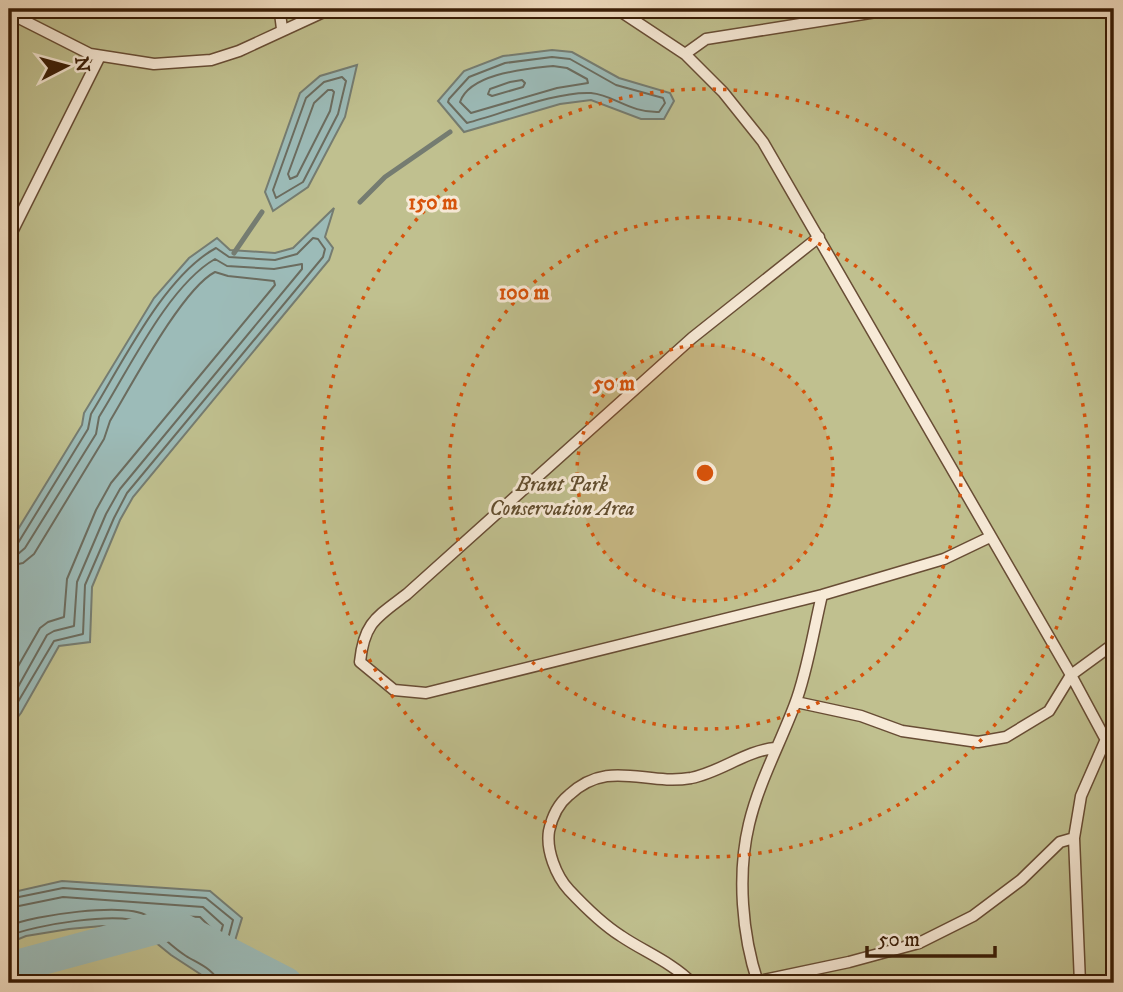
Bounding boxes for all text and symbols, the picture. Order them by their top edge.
north arrow [32,32,102,102]
text: N [69,55,94,74]
text: 150 m [408,190,458,216]
text: 100 m [499,280,549,306]
text: 50 m [592,371,635,397]
centre of rings [693,461,717,485]
park label: Brant Park Conservation Area [489,472,635,522]
scale bar [867,915,995,959]
text: 50 m [878,927,920,953]

